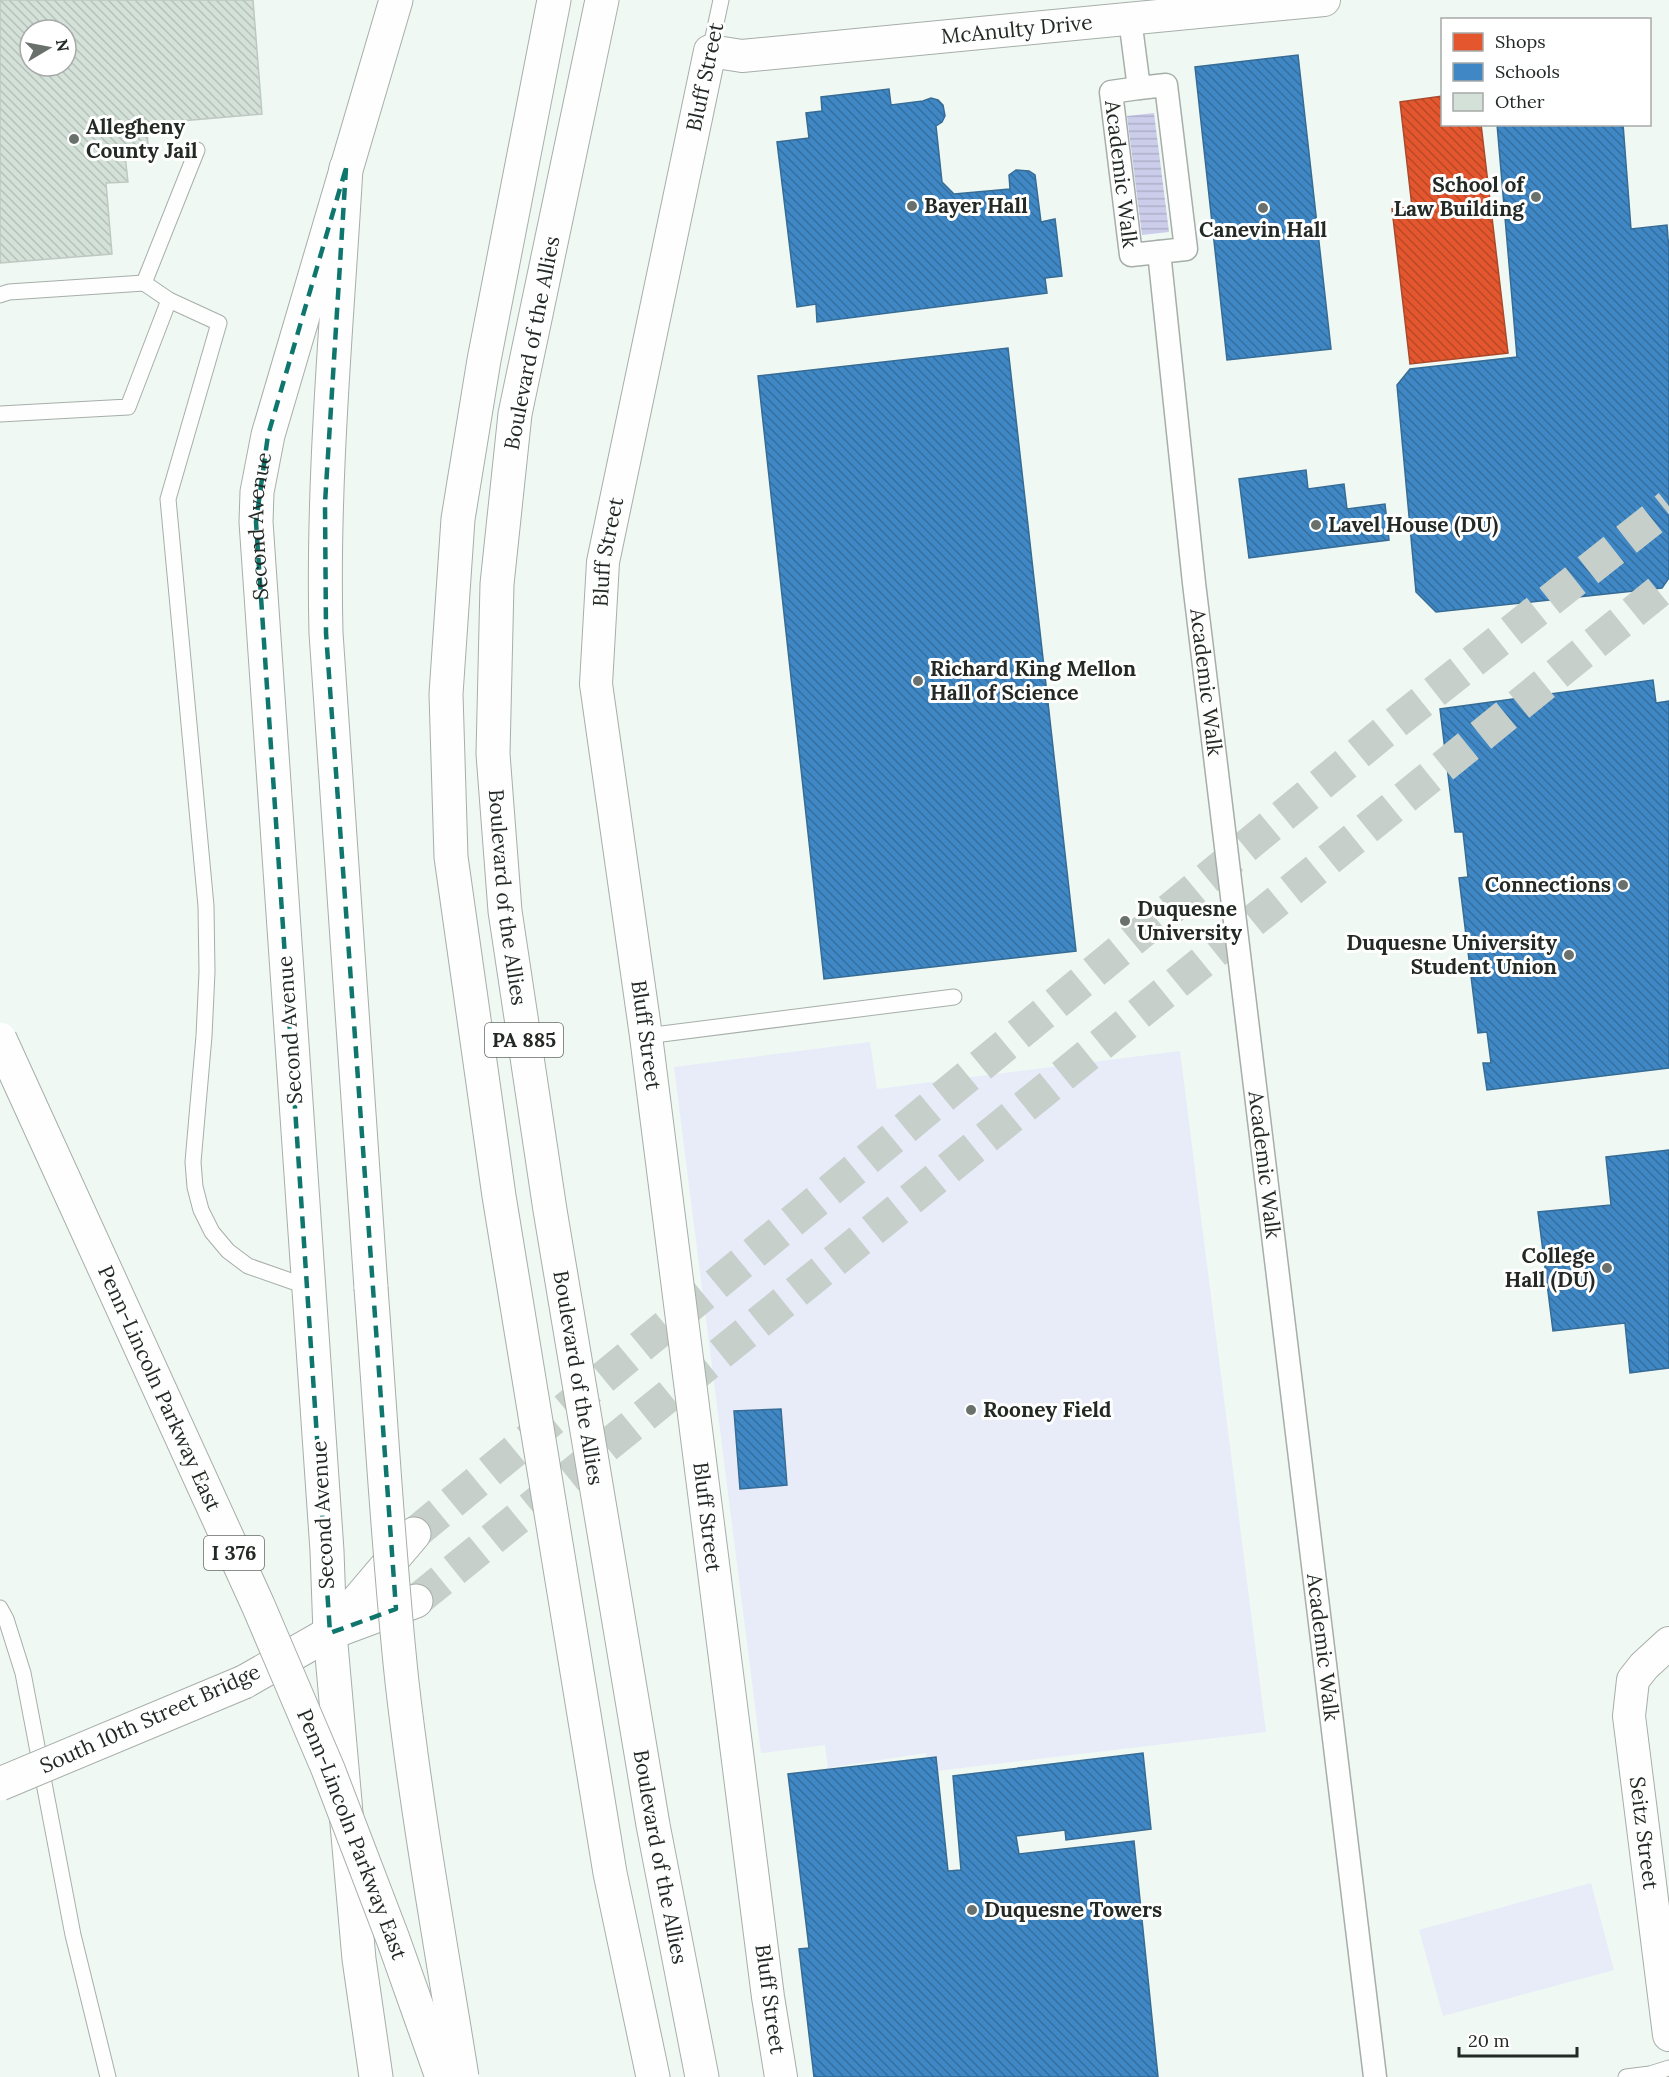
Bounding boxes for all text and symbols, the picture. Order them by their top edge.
street label: McAnulty Drive [940,8,1094,50]
north arrow [18,18,78,78]
legend [1441,18,1651,126]
street label: Bluff Street [680,19,729,134]
text: Shops [1495,30,1546,53]
text: N [52,38,74,53]
text: Schools [1495,60,1560,83]
text: Other [1495,90,1545,113]
street label: Academic Walk [1099,98,1144,250]
place label: Allegheny County Jail [86,113,198,164]
marker: Allegheny County Jail [67,132,81,146]
place label: School of Law Building [1393,171,1525,222]
marker: School of Law Building [1529,190,1543,204]
place label: Bayer Hall [924,192,1028,219]
marker: Bayer Hall [905,199,919,213]
marker: Canevin Hall [1256,201,1270,215]
place label: Canevin Hall [1199,216,1327,243]
street label: Boulevard of the Allies [498,234,565,452]
street label: Second Avenue [242,450,277,601]
street label: Bluff Street [586,494,629,608]
place label: Lavel House (DU) [1328,511,1498,538]
marker: Lavel House (DU) [1309,518,1323,532]
street label: Academic Walk [1184,606,1229,758]
place label: Richard King Mellon Hall of Science [930,655,1136,706]
marker: Richard King Mellon Hall of Science [911,674,925,688]
street label: Boulevard of the Allies [483,788,533,1007]
place label: Connections [1485,871,1611,898]
marker: Connections [1616,878,1630,892]
place label: Duquesne University [1137,895,1242,946]
marker: Duquesne University [1118,914,1132,928]
place label: Duquesne University Student Union [1346,929,1557,980]
marker: Duquesne University Student Union [1562,948,1576,962]
street label: Second Avenue [271,955,308,1105]
street label: Bluff Street [625,978,668,1092]
road number: PA 885 [485,1023,563,1057]
street label: Academic Walk [1243,1088,1287,1241]
place label: College Hall (DU) [1505,1242,1595,1293]
street label: Penn-Lincoln Parkway East [92,1261,228,1516]
marker: College Hall (DU) [1600,1261,1614,1275]
street label: Boulevard of the Allies [547,1268,610,1487]
place label: Rooney Field [983,1396,1112,1423]
marker: Rooney Field [964,1403,978,1417]
street label: Second Avenue [305,1440,340,1590]
street label: Bluff Street [687,1460,728,1574]
road number: I 376 [204,1536,264,1570]
street label: Academic Walk [1301,1571,1346,1723]
street label: South 10th Street Bridge [35,1658,264,1779]
street label: Penn-Lincoln Parkway East [291,1705,414,1964]
street label: Boulevard of the Allies [628,1748,694,1966]
street label: Seitz Street [1624,1775,1665,1892]
place label: Duquesne Towers [984,1896,1162,1923]
marker: Duquesne Towers [965,1903,979,1917]
street label: Bluff Street [749,1942,792,2056]
scale bar [1459,2020,1578,2058]
text: 20 m [1468,2029,1510,2052]

